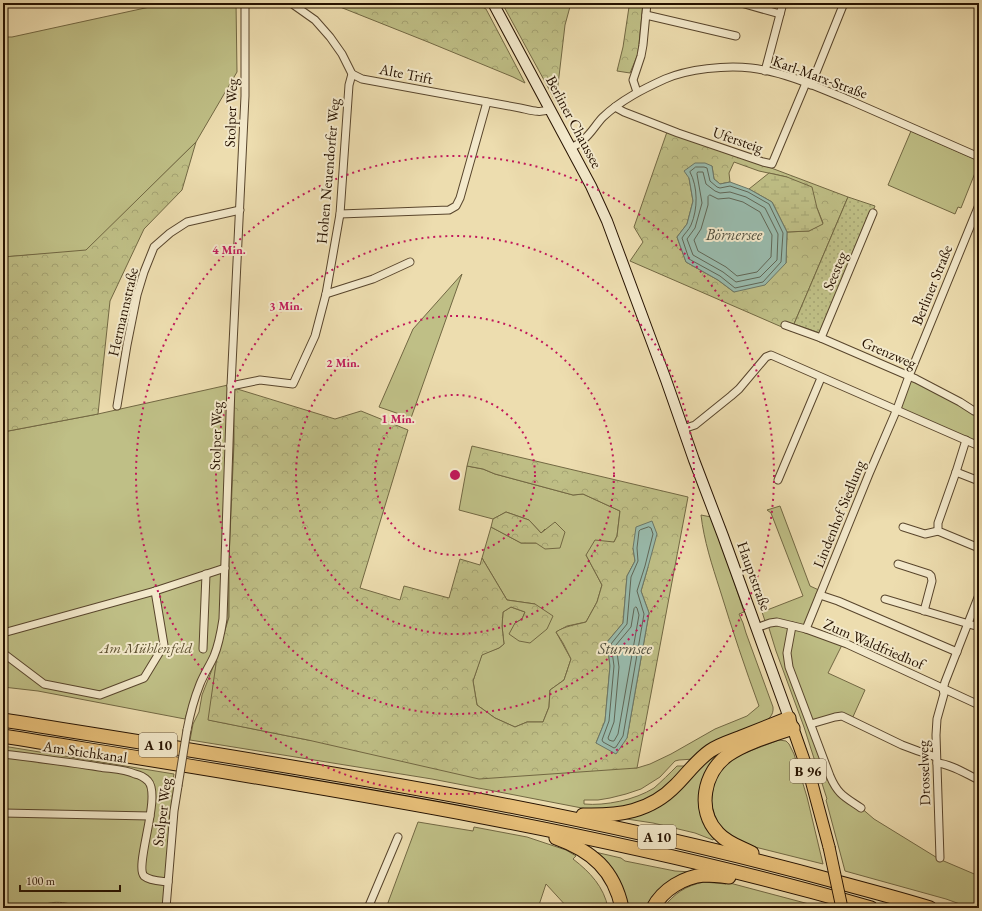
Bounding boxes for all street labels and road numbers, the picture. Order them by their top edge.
street label: Karl-Marx-Straße [770,51,870,103]
street label: Alte Trift [377,59,435,88]
street label: Berliner Chaussee [542,72,607,171]
street label: Stolper Weg [220,78,241,148]
street label: Hohen Neuendorfer Weg [312,97,343,245]
street label: Ufersteig [711,122,766,157]
street label: Berliner Straße [907,242,956,328]
street label: Seesteg [818,248,851,293]
street label: Hermannstraße [103,266,142,358]
street label: Grenzweg [859,333,920,373]
street label: Stolper Weg [205,401,226,471]
street label: Lindenhof Siedlung [808,457,869,570]
street label: Hauptstraße [733,539,776,613]
street label: Zum Waldfriedhof [821,614,930,674]
road number: A 10 [139,733,177,757]
street label: Am Stichkanal [41,736,129,767]
street label: Drosselweg [913,740,934,806]
road number: B 96 [790,759,826,783]
street label: Stolper Weg [148,776,175,847]
road number: A 10 [638,825,676,849]

